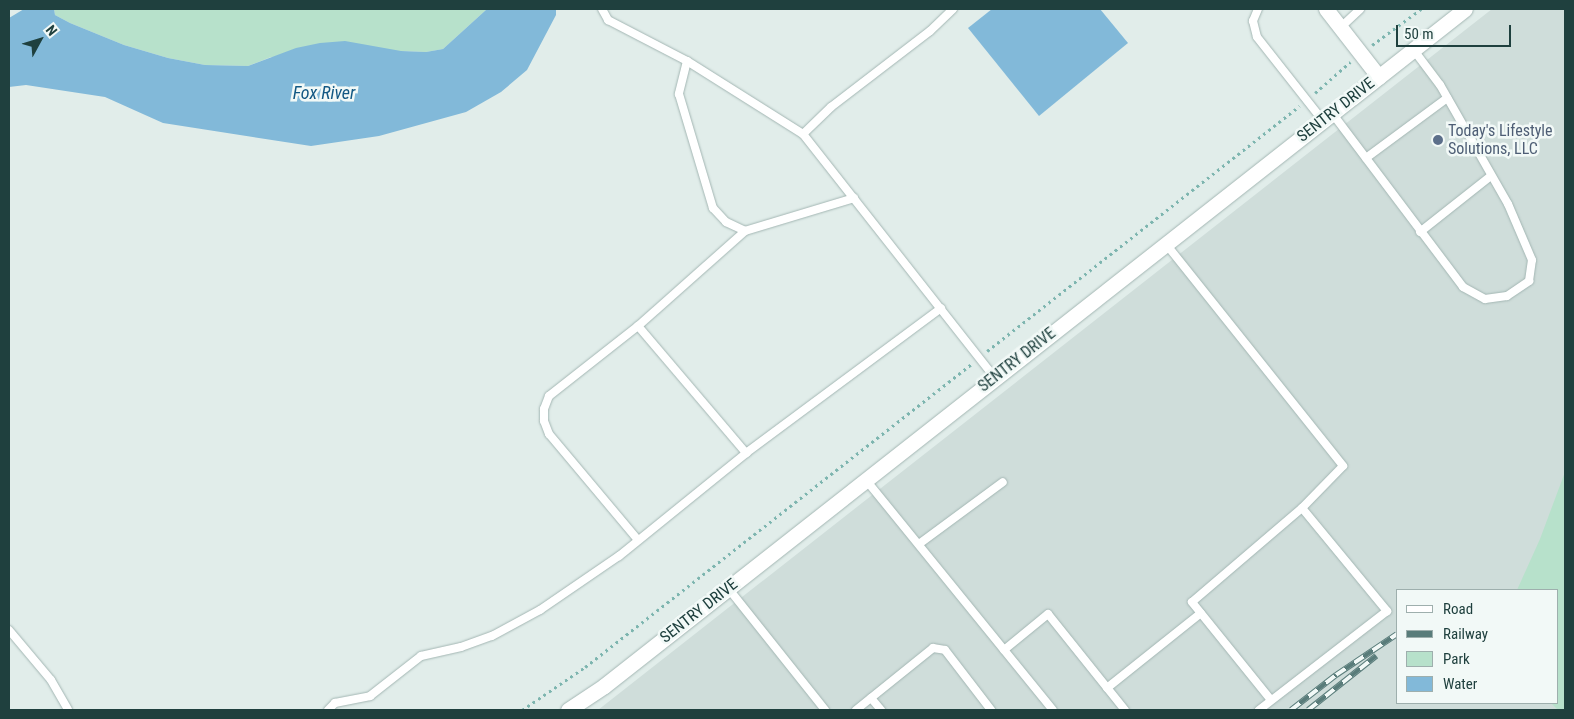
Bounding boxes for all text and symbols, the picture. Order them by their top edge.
north arrow [15,15,65,65]
scale bar [1399,15,1514,47]
text: N [43,22,61,39]
text: 50 m [1404,25,1434,43]
street label: SENTRY DRIVE [1293,74,1379,146]
water label: Fox River [293,82,355,104]
place label: Today's Lifestyle Solutions, LLC [1448,121,1553,159]
marker: Today's Lifestyle Solutions, LLC [1432,134,1444,146]
street label: SENTRY DRIVE [974,324,1060,396]
street label: SENTRY DRIVE [656,575,742,647]
legend [1396,589,1559,704]
text: Road [1443,600,1473,618]
text: Railway [1443,625,1488,643]
text: Park [1443,650,1470,668]
text: Water [1443,675,1477,693]

